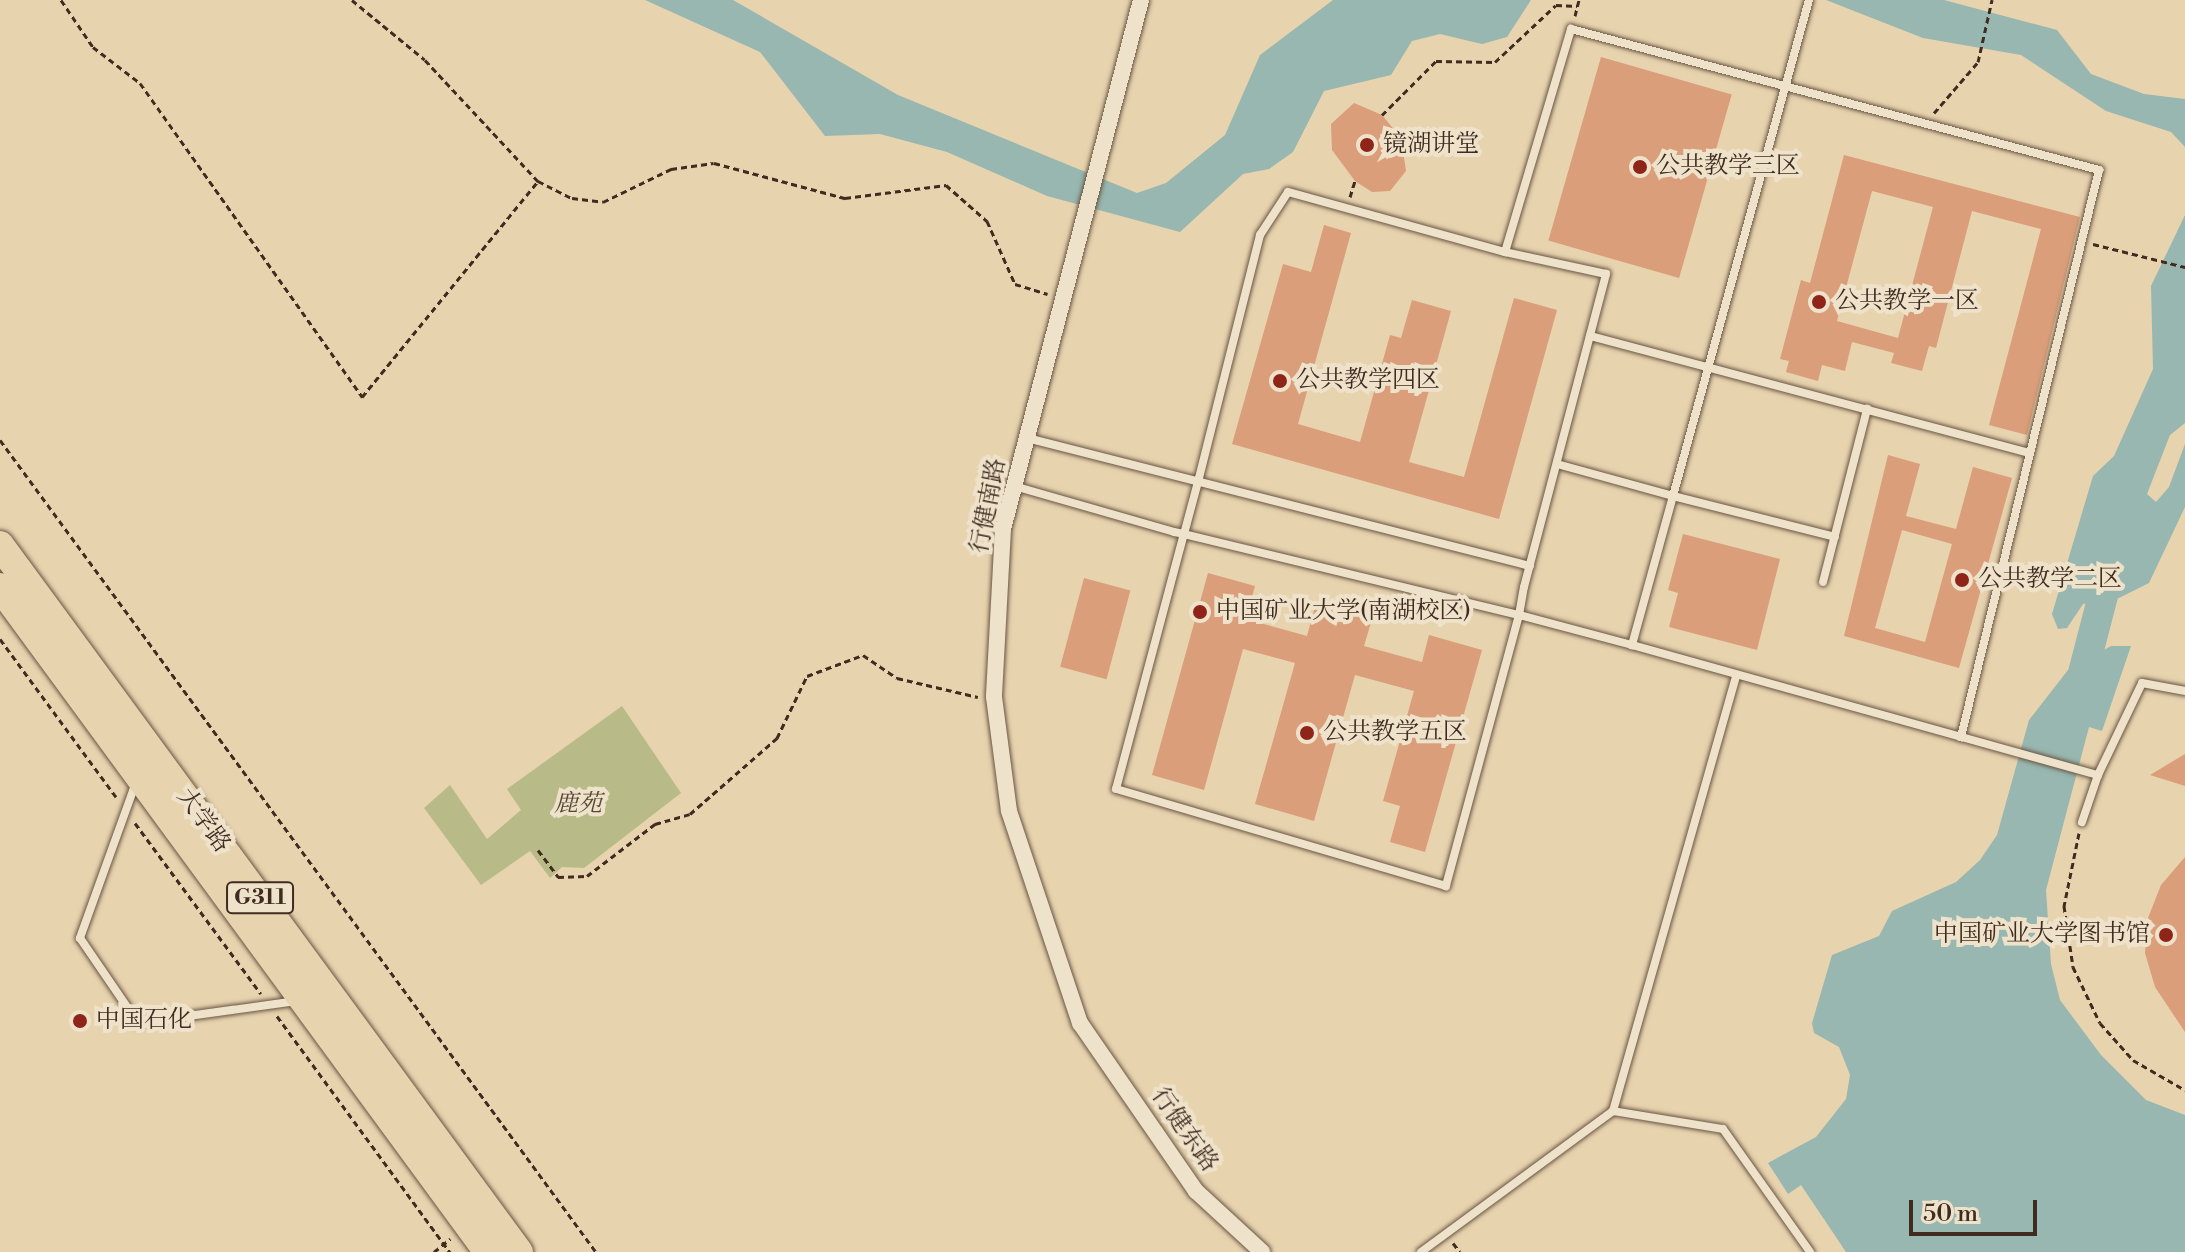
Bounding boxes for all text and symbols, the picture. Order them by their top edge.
place label: 镜湖讲堂 [1383,131,1479,159]
marker: 镜湖讲堂 [1358,136,1376,154]
place label: 公共教学三区 [1656,153,1800,181]
marker: 公共教学三区 [1631,158,1649,176]
place label: 公共教学一区 [1835,288,1979,316]
marker: 公共教学一区 [1810,293,1828,311]
place label: 公共教学四区 [1296,367,1440,395]
marker: 公共教学四区 [1271,372,1289,390]
street label: 行健南路 [966,456,1012,556]
place label: 公共教学二区 [1978,566,2122,594]
marker: 公共教学二区 [1953,571,1971,589]
place label: 中国矿业大学(南湖校区) [1216,598,1471,626]
marker: 中国矿业大学(南湖校区) [1191,603,1209,621]
place label: 公共教学五区 [1323,719,1467,747]
marker: 公共教学五区 [1298,724,1316,742]
street label: 大学路 [170,783,236,859]
park label: 鹿苑 [554,791,602,819]
road number: G311 [226,880,294,916]
place label: 中国矿业大学图书馆 [1934,921,2150,949]
marker: 中国矿业大学图书馆 [2157,926,2175,944]
place label: 中国石化 [96,1007,192,1035]
marker: 中国石化 [71,1012,89,1030]
street label: 行健东路 [1145,1082,1223,1178]
scale bar [1913,1184,2041,1234]
text: 50 m [1923,1199,1978,1229]

